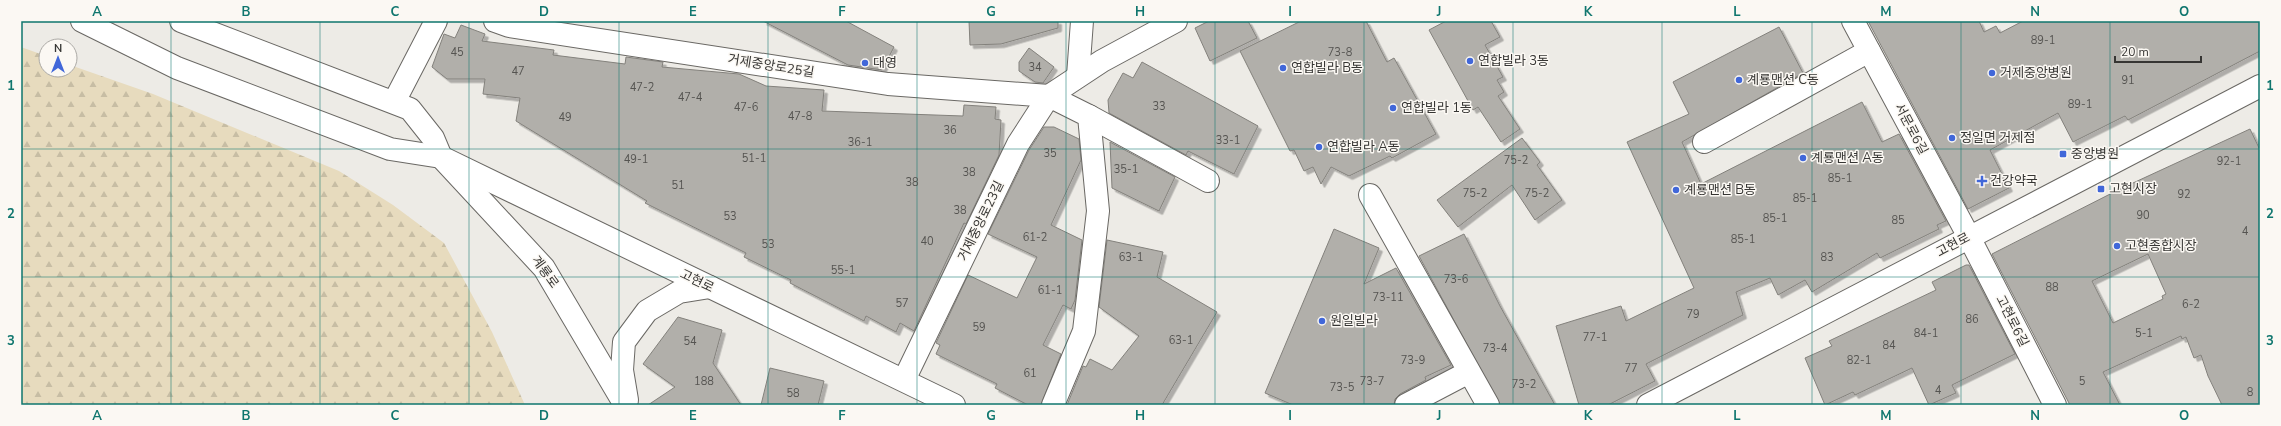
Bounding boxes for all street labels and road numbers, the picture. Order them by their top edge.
street label: 거제중앙로25길 [726,50,816,82]
street label: 서문로6길 [1890,100,1932,158]
street label: 거제중앙로23길 [954,178,1008,264]
street label: 고현로 [1933,229,1973,261]
street label: 계룡로 [527,252,563,292]
street label: 고현로 [677,265,717,297]
street label: 고현로6길 [1991,292,2033,350]

